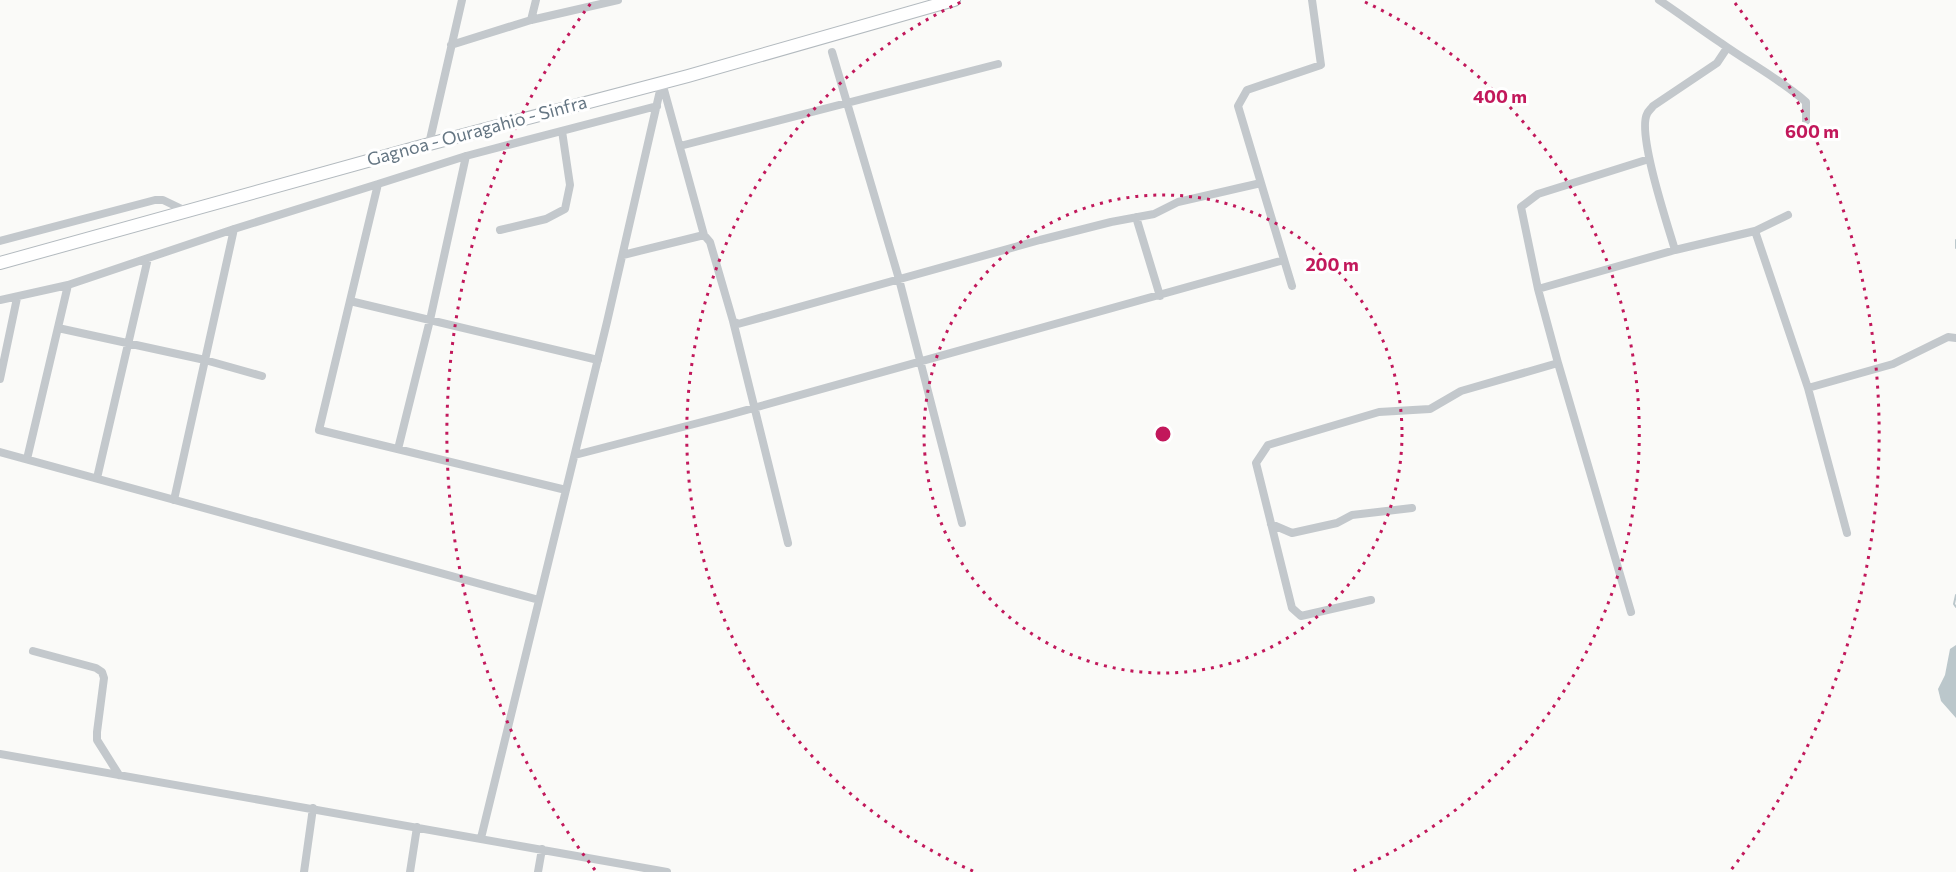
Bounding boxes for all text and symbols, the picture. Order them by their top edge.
text: 400 m [1473,85,1527,107]
street label: Gagnoa - Ouragahio - Sinfra [364,90,589,170]
text: 600 m [1785,120,1839,142]
text: 200 m [1305,253,1359,275]
centre of rings [1153,424,1173,444]

